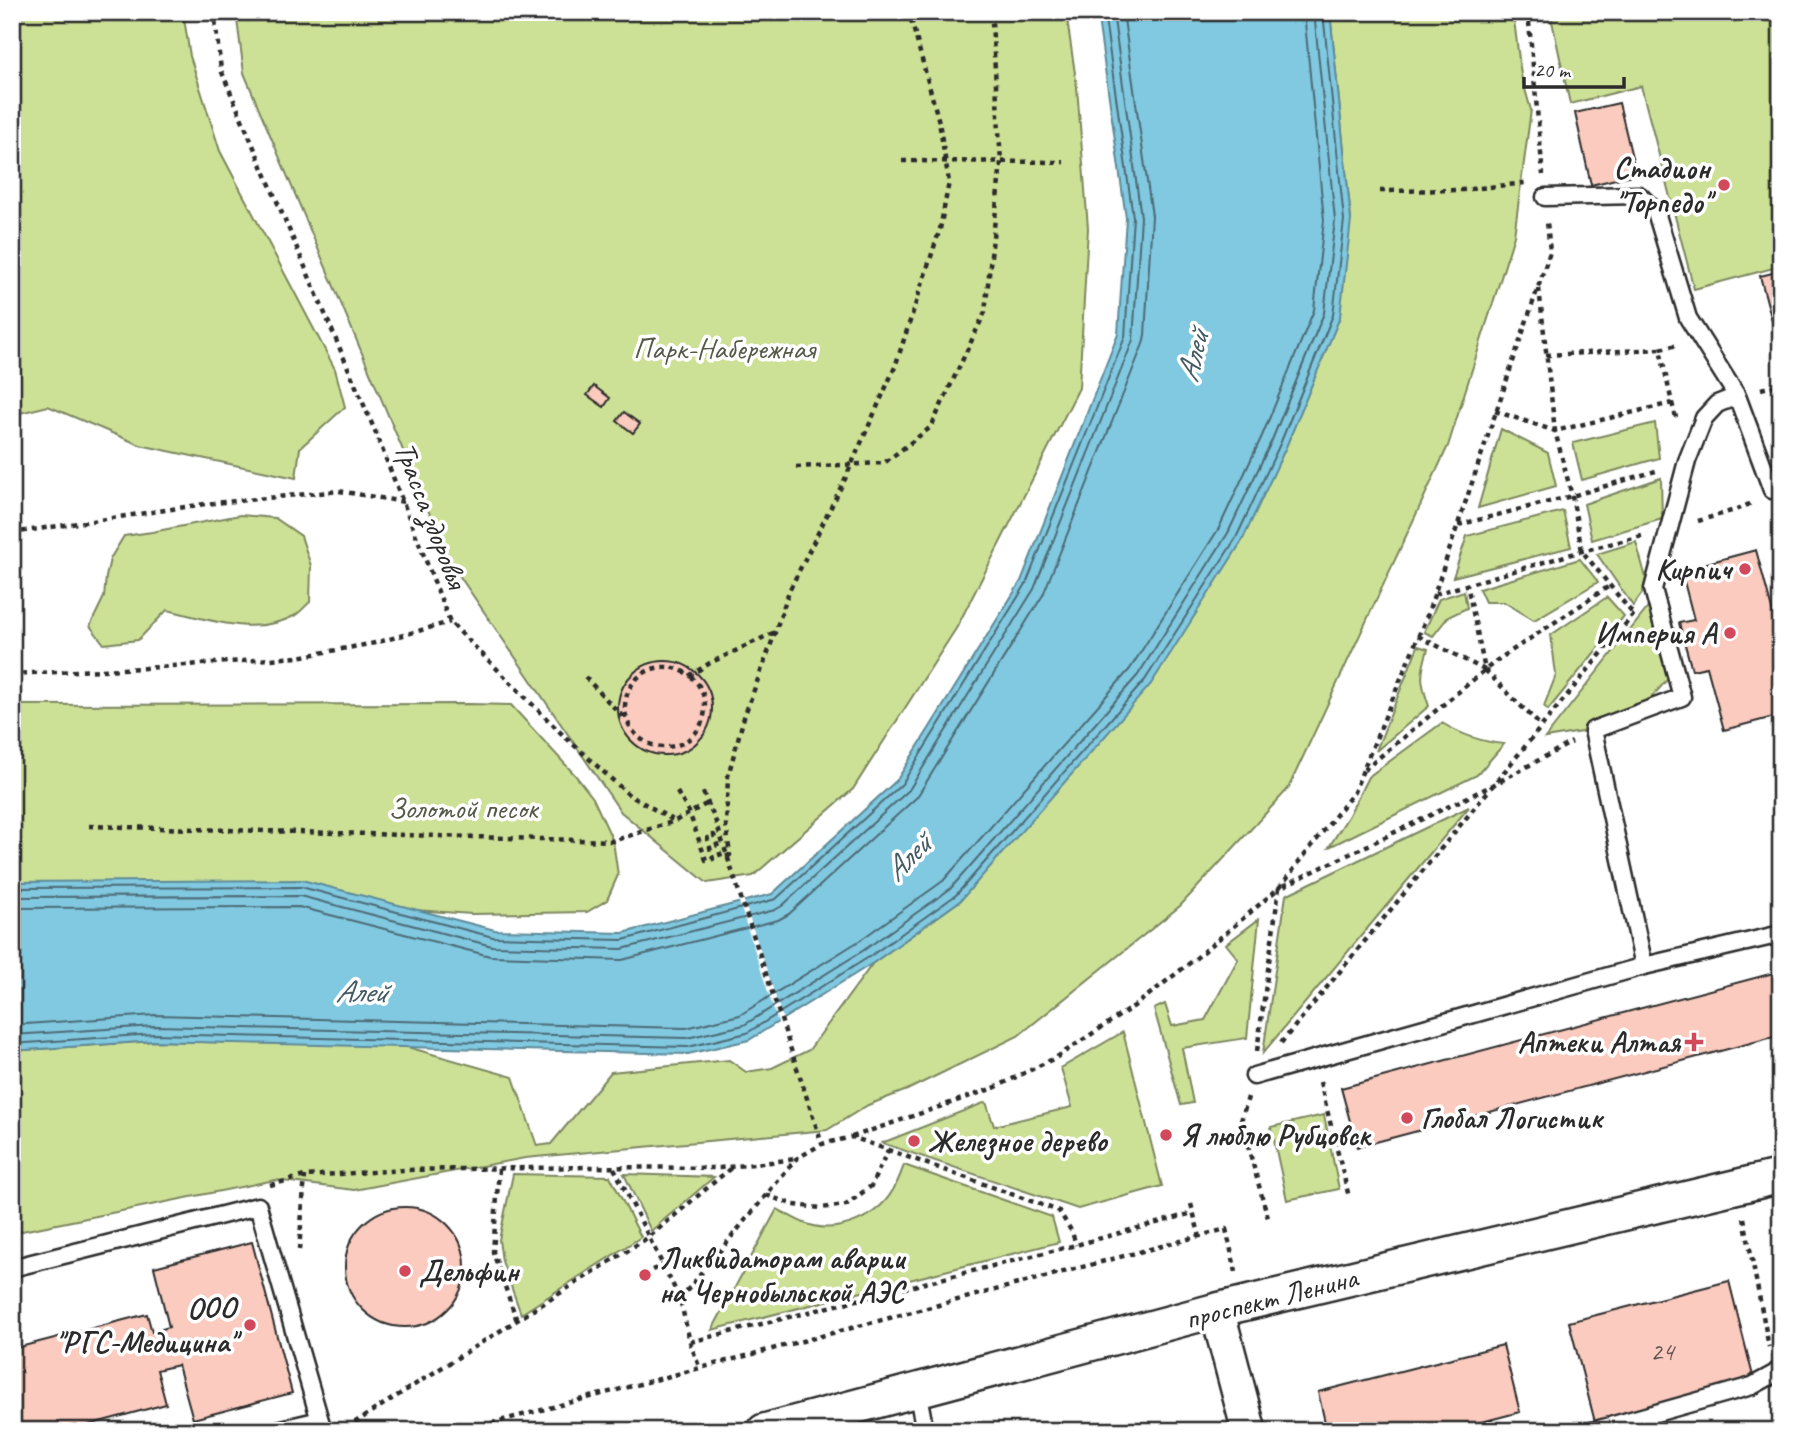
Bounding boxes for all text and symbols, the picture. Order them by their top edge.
scale bar [1524,46,1623,90]
text: 20 m [1534,57,1572,83]
place label: Стадион "Торпедо" [1614,149,1717,221]
marker: Стадион "Торпедо" [1716,177,1732,193]
water label: Алей [1166,320,1220,386]
park label: Парк-Набережная [633,329,818,367]
street label: Трасса здоровья [386,437,477,596]
place label: Кирпич [1656,550,1734,588]
marker: Кирпич [1737,561,1753,577]
place label: Империя А [1595,614,1719,652]
marker: Империя А [1722,625,1738,641]
park label: Золотой песок [388,789,540,827]
water label: Алей [875,820,945,890]
water label: Алей [335,971,394,1013]
place label: Аптеки Алтая [1518,1023,1682,1061]
marker: Аптеки Алтая [1686,1034,1702,1050]
place label: Глобал Логистик [1421,1099,1605,1137]
marker: Глобал Логистик [1399,1110,1415,1126]
place label: Я люблю Рубцовск [1180,1116,1372,1154]
place label: Железное дерево [928,1122,1108,1161]
marker: Я люблю Рубцовск [1158,1127,1174,1143]
marker: Железное дерево [906,1133,922,1149]
place label: Ликвидаторам аварии на Чернобыльской АЭС [659,1239,907,1311]
place label: Дельфин [419,1252,520,1290]
street label: проспект Ленина [1181,1258,1363,1338]
marker: Дельфин [397,1263,413,1279]
marker: Ликвидаторам аварии на Чернобыльской АЭС [637,1267,653,1283]
place label: ООО "РГС-Медицина" [56,1289,243,1361]
marker: ООО "РГС-Медицина" [242,1317,258,1333]
house number: 24 [1650,1335,1676,1368]

